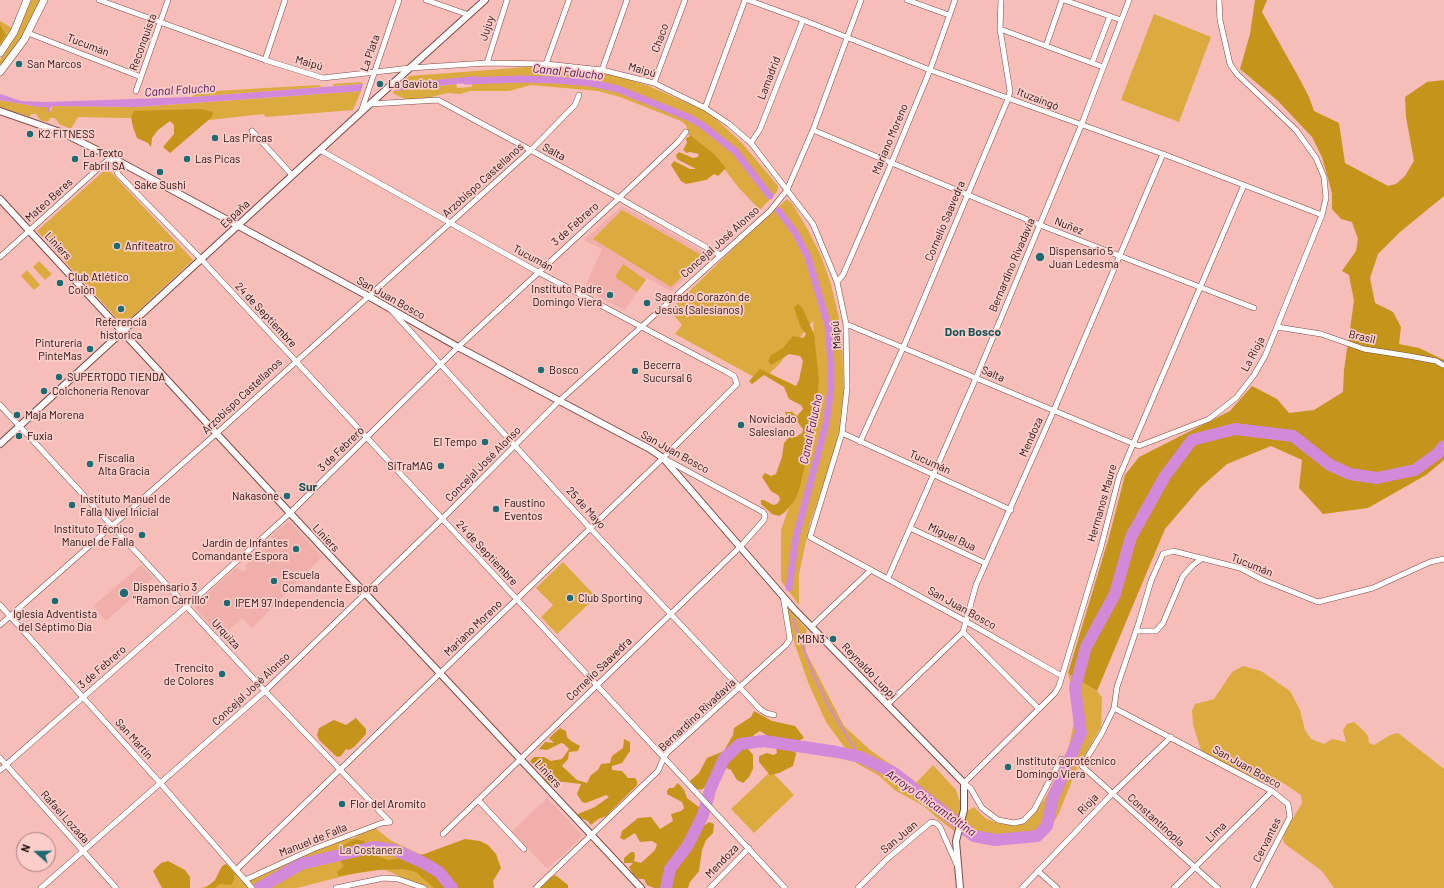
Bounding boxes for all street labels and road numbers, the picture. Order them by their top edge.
street label: Reconquista [127,12,159,72]
street label: Jujuy [477,14,497,42]
street label: Chaco [649,22,671,54]
street label: Tucumán [65,31,111,59]
street label: La Plata [358,33,382,73]
street label: Maipú [294,53,324,73]
street label: Lamadrid [755,54,783,102]
street label: Maipú [627,60,657,80]
street label: Ituzaingó [1015,85,1061,113]
street label: Mariano Moreno [869,102,911,176]
street label: Arzobispo Castellanos [440,140,526,220]
street label: Salta [540,140,568,164]
street label: Mateo Beres [23,175,75,225]
street label: Cornelio Saavedra [922,179,968,263]
street label: España [218,197,252,231]
street label: 3 de Febrero [549,199,601,249]
street label: Concejal José Alonso [678,203,762,281]
street label: Nuñez [1053,214,1085,238]
street label: Bernardino Rivadavia [986,216,1038,314]
street label: Liniers [42,229,74,263]
street label: Tucumán [511,242,555,274]
street label: San Juan Bosco [355,274,427,322]
street label: 24 de Septiembre [232,280,300,350]
street label: Maipú [828,320,844,350]
street label: Brasil [1347,328,1377,346]
street label: La Rioja [1238,334,1268,374]
street label: Arzobispo Castellanos [199,355,285,437]
street label: Salta [979,363,1007,385]
street label: Mendoza [1016,415,1046,459]
street label: 3 de Febrero [315,424,367,474]
street label: Concejal José Alonso [443,424,523,504]
street label: San Juan Bosco [639,428,711,476]
street label: Tucumán [907,447,953,477]
street label: Hermanos Maure [1085,463,1119,543]
street label: 25 de Mayo [564,484,608,532]
street label: 24 de Septiembre [453,518,521,588]
street label: Miguel Bua [926,520,978,554]
street label: Liniers [310,521,342,555]
street label: Tucumán [1229,551,1275,579]
street label: San Juan Bosco [926,584,998,632]
street label: Mariano Moreno [441,597,505,659]
street label: Urquiza [209,616,243,652]
street label: Cornelio Saavedra [563,634,635,704]
street label: Reynaldo Luppi [839,640,899,702]
street label: 3 de Febrero [75,643,129,691]
street label: Concejal José Alonso [209,650,293,728]
street label: Bernardino Rivadavia [656,676,738,754]
street label: San Martín [112,716,156,762]
street label: San Juan Bosco [1211,743,1283,791]
street label: Liniers [532,757,564,791]
street label: Rafael Lozada [38,788,92,846]
street label: Rioja [1075,791,1101,817]
street label: Constantinopla [1125,791,1187,849]
street label: Cervantes [1250,815,1284,865]
street label: San Juan [878,818,920,856]
street label: Lima [1203,819,1229,845]
street label: Manuel de Falla [277,820,349,860]
street label: Mendoza [703,841,741,881]

